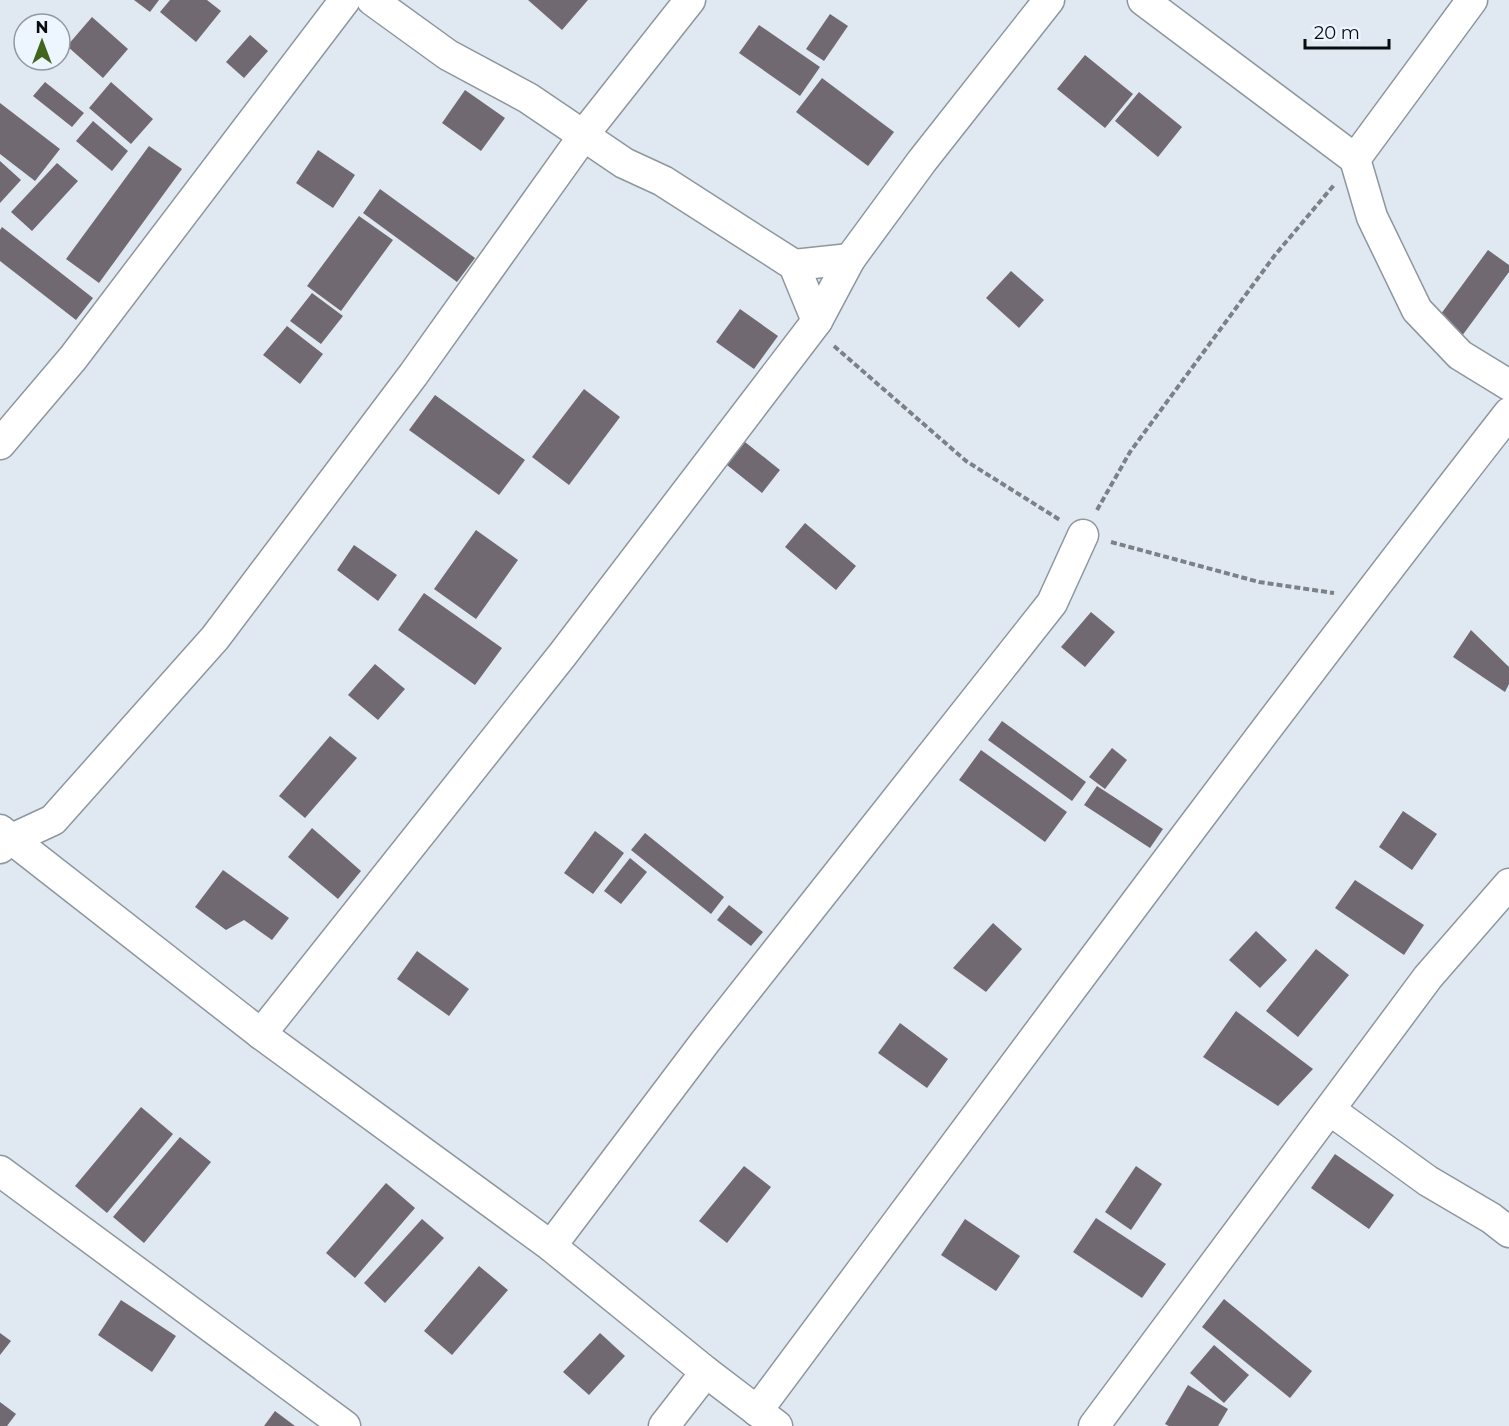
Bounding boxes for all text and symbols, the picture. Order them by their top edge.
north arrow [12,12,72,72]
scale bar [1305,12,1389,50]
text: N [36,18,48,37]
text: 20 m [1314,22,1360,44]

